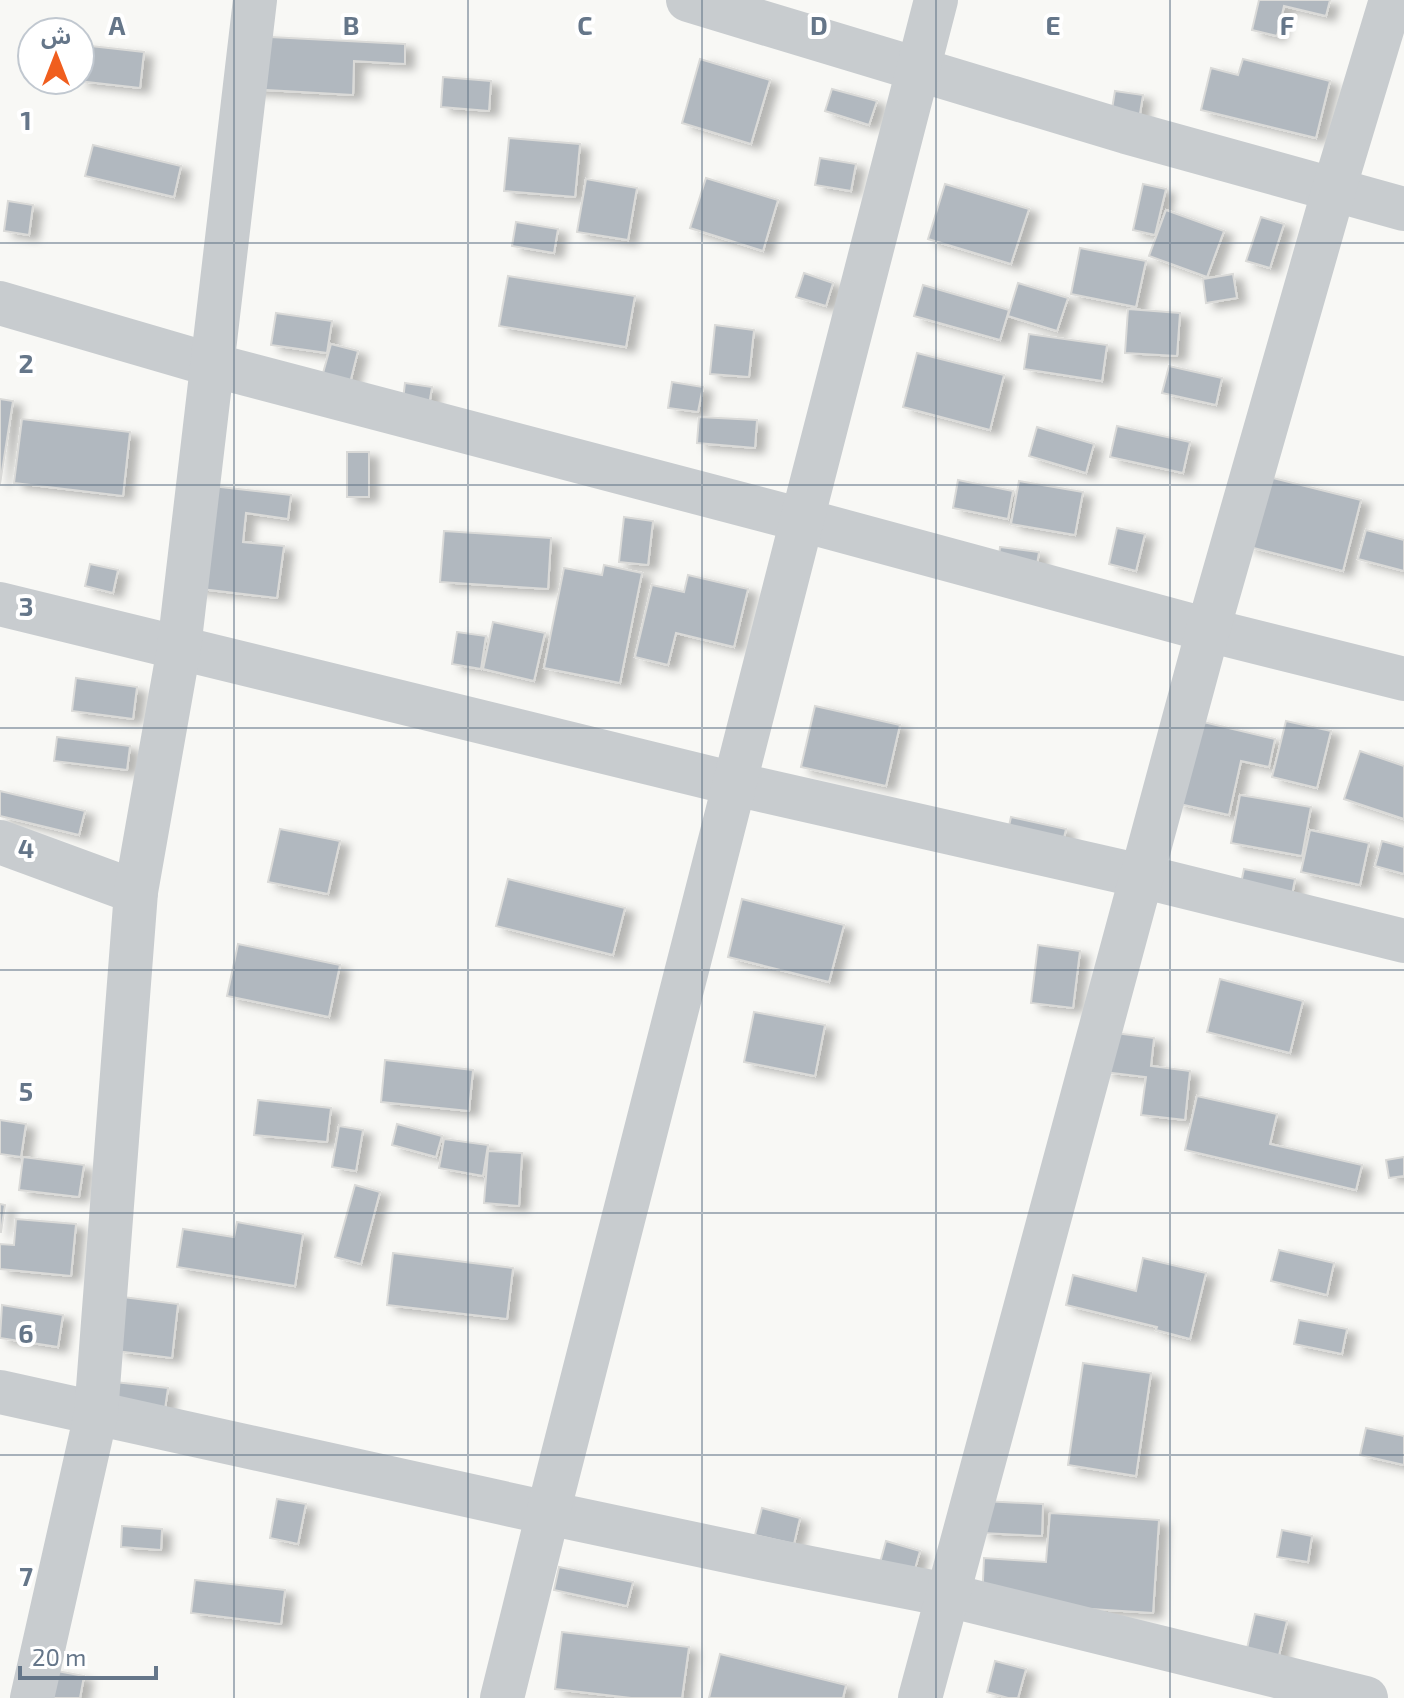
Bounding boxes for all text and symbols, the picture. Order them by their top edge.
text: A [109,9,126,40]
text: B [343,9,359,40]
text: C [577,9,593,40]
text: D [810,9,828,40]
text: E [1045,9,1061,40]
text: F [1280,9,1294,40]
north arrow [16,16,96,96]
text: ش [41,22,71,49]
text: 1 [20,104,32,135]
text: 2 [18,347,34,378]
text: 3 [19,590,33,621]
text: 4 [18,832,34,863]
text: 5 [19,1075,33,1106]
text: 6 [18,1317,34,1348]
text: 7 [19,1560,33,1591]
scale bar [20,1630,156,1680]
text: 20 m [32,1642,86,1671]

